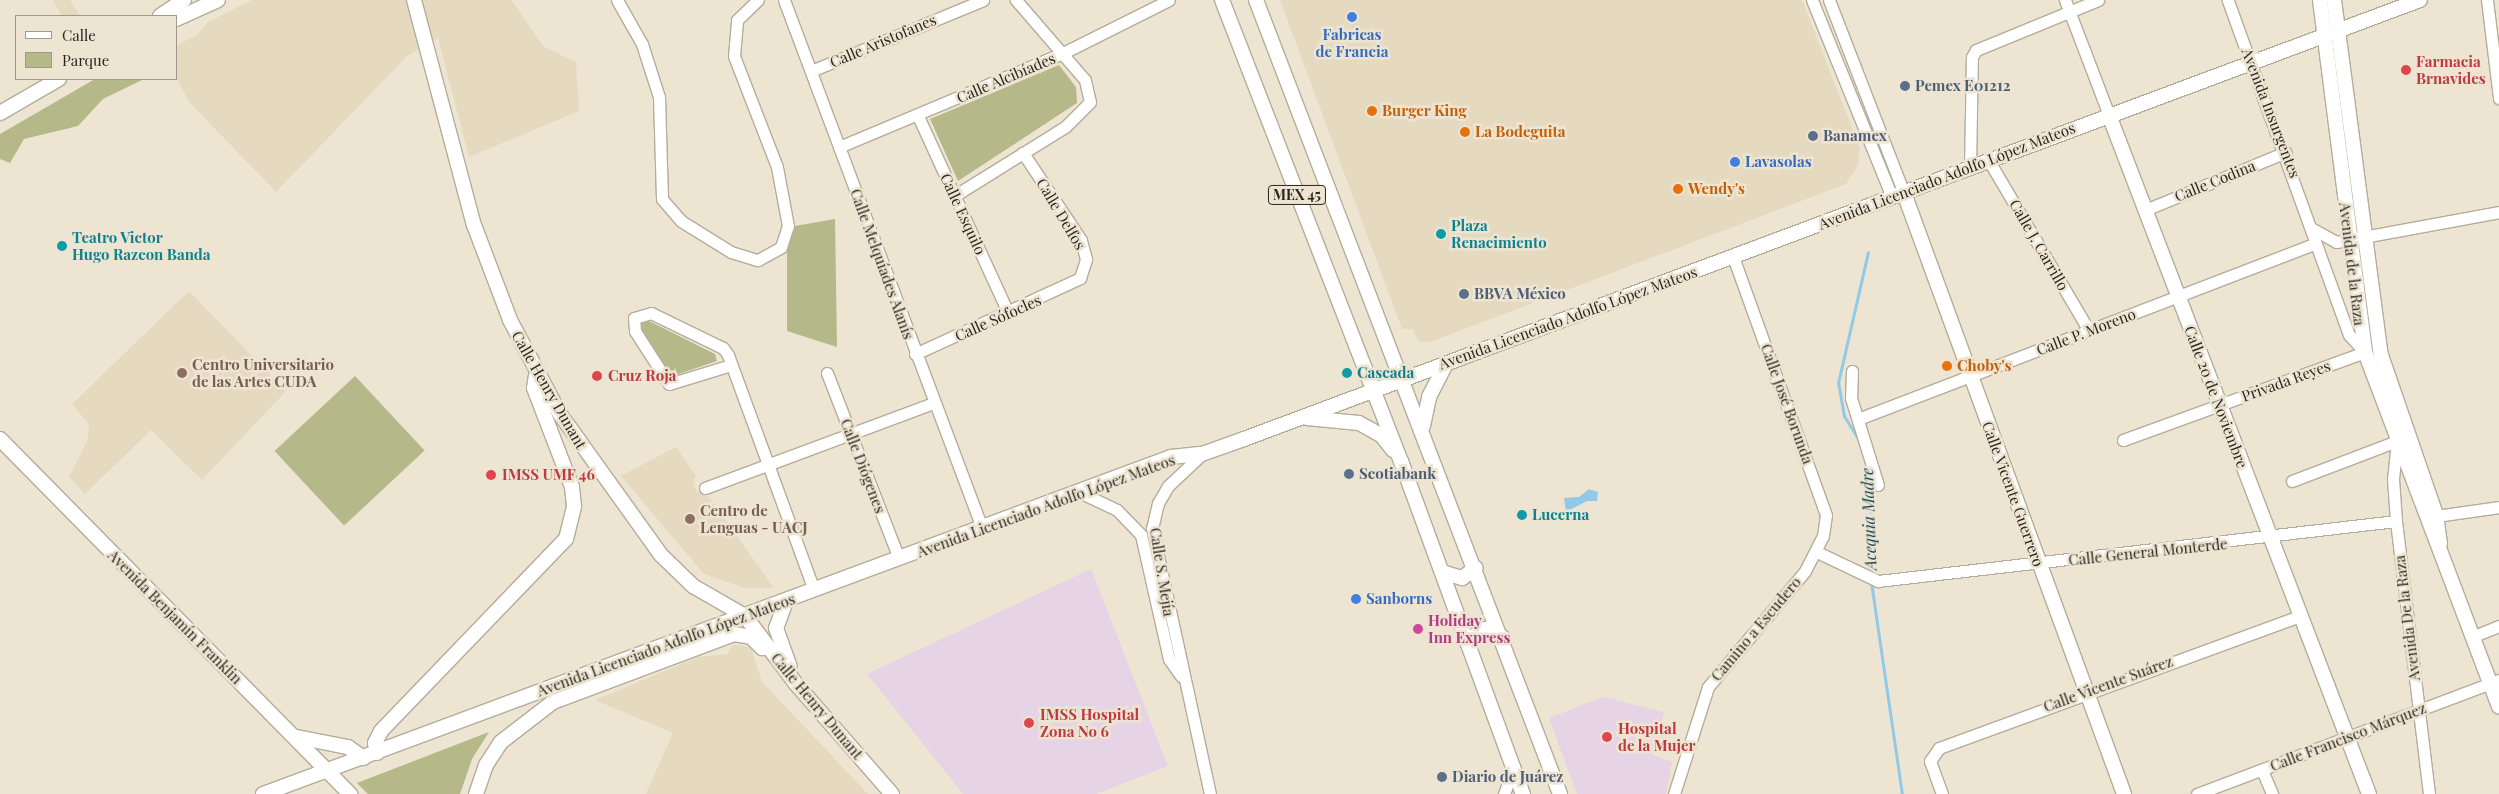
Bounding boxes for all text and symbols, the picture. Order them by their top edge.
street label: Calle Aristofanes [827,10,939,72]
marker: Fabricas de Francia [1346,11,1358,23]
legend [15,15,178,80]
text: Calle [62,25,96,45]
place label: Fabricas de Francia [1316,25,1388,60]
street label: Avenida Insurgentes [2238,46,2304,180]
street label: Calle Alcibíades [954,49,1058,107]
text: Parque [62,50,109,70]
place label: Farmacia Brnavides [2416,52,2486,87]
marker: Farmacia Brnavides [2400,64,2412,76]
place label: Pemex E01212 [1915,77,2011,95]
marker: Pemex E01212 [1899,80,1911,92]
place label: Burger King [1382,102,1467,120]
marker: Burger King [1366,105,1378,117]
street label: Avenida Licenciado Adolfo López Mateos [1816,118,2078,234]
place label: La Bodeguita [1475,123,1566,141]
marker: La Bodeguita [1459,126,1471,138]
place label: Banamex [1823,127,1887,145]
marker: Banamex [1807,130,1819,142]
place label: Lavasolas [1745,153,1812,171]
marker: Lavasolas [1729,156,1741,168]
street label: Calle Codina [2172,157,2258,205]
street label: Calle Esquilo [936,171,990,257]
street label: Calle Delfos [1033,175,1089,253]
place label: Wendy's [1688,180,1745,198]
marker: Wendy's [1672,183,1684,195]
road number: MEX 45 [1267,184,1327,206]
street label: Calle Melquíades Alanís [846,186,918,342]
street label: Calle J. Carrillo [2006,196,2072,294]
street label: Avenida de la Raza [2335,201,2369,327]
place label: Plaza Renacimiento [1451,216,1547,251]
place label: Teatro Victor Hugo Razcon Banda [72,228,211,263]
marker: Plaza Renacimiento [1435,228,1447,240]
marker: Teatro Victor Hugo Razcon Banda [56,240,68,252]
street label: Avenida Licenciado Adolfo López Mateos [1436,263,1700,373]
place label: BBVA México [1474,285,1566,303]
marker: BBVA México [1458,288,1470,300]
street label: Calle Sófocles [952,291,1044,345]
street label: Calle P. Moreno [2034,305,2138,359]
street label: Calle 20 de Noviembre [2181,323,2251,471]
street label: Calle Henry Dunant [508,328,590,452]
street label: Calle José Borunda [1757,341,1817,467]
place label: Centro Universitario de las Artes CUDA [192,355,334,390]
place label: Choby's [1957,357,2011,375]
street label: Privada Reyes [2239,357,2333,405]
marker: Choby's [1941,360,1953,372]
place label: Cascada [1357,364,1414,382]
marker: Centro Universitario de las Artes CUDA [176,367,188,379]
place label: Cruz Roja [608,367,676,385]
marker: Cascada [1341,367,1353,379]
marker: Cruz Roja [590,369,604,383]
street label: Calle Diógenes [837,416,889,516]
street label: Calle Vicente Guerrero [1978,419,2048,569]
street label: Avenida Licenciado Adolfo López Mateos [914,451,1178,561]
place label: Scotiabank [1359,465,1436,483]
place label: IMSS UMF 46 [502,466,596,484]
marker: IMSS UMF 46 [484,468,498,482]
marker: Scotiabank [1343,468,1355,480]
water label: Acequia Madre [1858,468,1880,570]
place label: Centro de Lenguas - UACJ [700,501,808,536]
place label: Lucerna [1532,506,1589,524]
marker: Lucerna [1516,509,1528,521]
marker: Centro de Lenguas - UACJ [684,513,696,525]
street label: Calle S. Mejía [1146,526,1178,618]
street label: Calle General Monterde [2068,535,2228,569]
street label: Avenida Benjamín Franklin [104,546,246,688]
street label: Avenida De la Raza [2390,554,2424,682]
street label: Camino a Escudero [1707,573,1805,685]
street label: Avenida Licenciado Adolfo López Mateos [534,590,798,700]
place label: Sanborns [1366,590,1432,608]
marker: Sanborns [1350,593,1362,605]
place label: Holiday Inn Express [1428,611,1510,646]
marker: Holiday Inn Express [1412,623,1424,635]
street label: Calle Henry Dunant [767,649,867,763]
street label: Calle Vicente Suárez [2041,652,2175,716]
street label: Calle Francisco Márquez [2268,699,2428,775]
place label: IMSS Hospital Zona No 6 [1040,705,1139,740]
marker: IMSS Hospital Zona No 6 [1022,716,1036,730]
place label: Hospital de la Mujer [1618,719,1696,754]
marker: Hospital de la Mujer [1600,730,1614,744]
place label: Diario de Juárez [1452,768,1563,786]
marker: Diario de Juárez [1436,771,1448,783]

